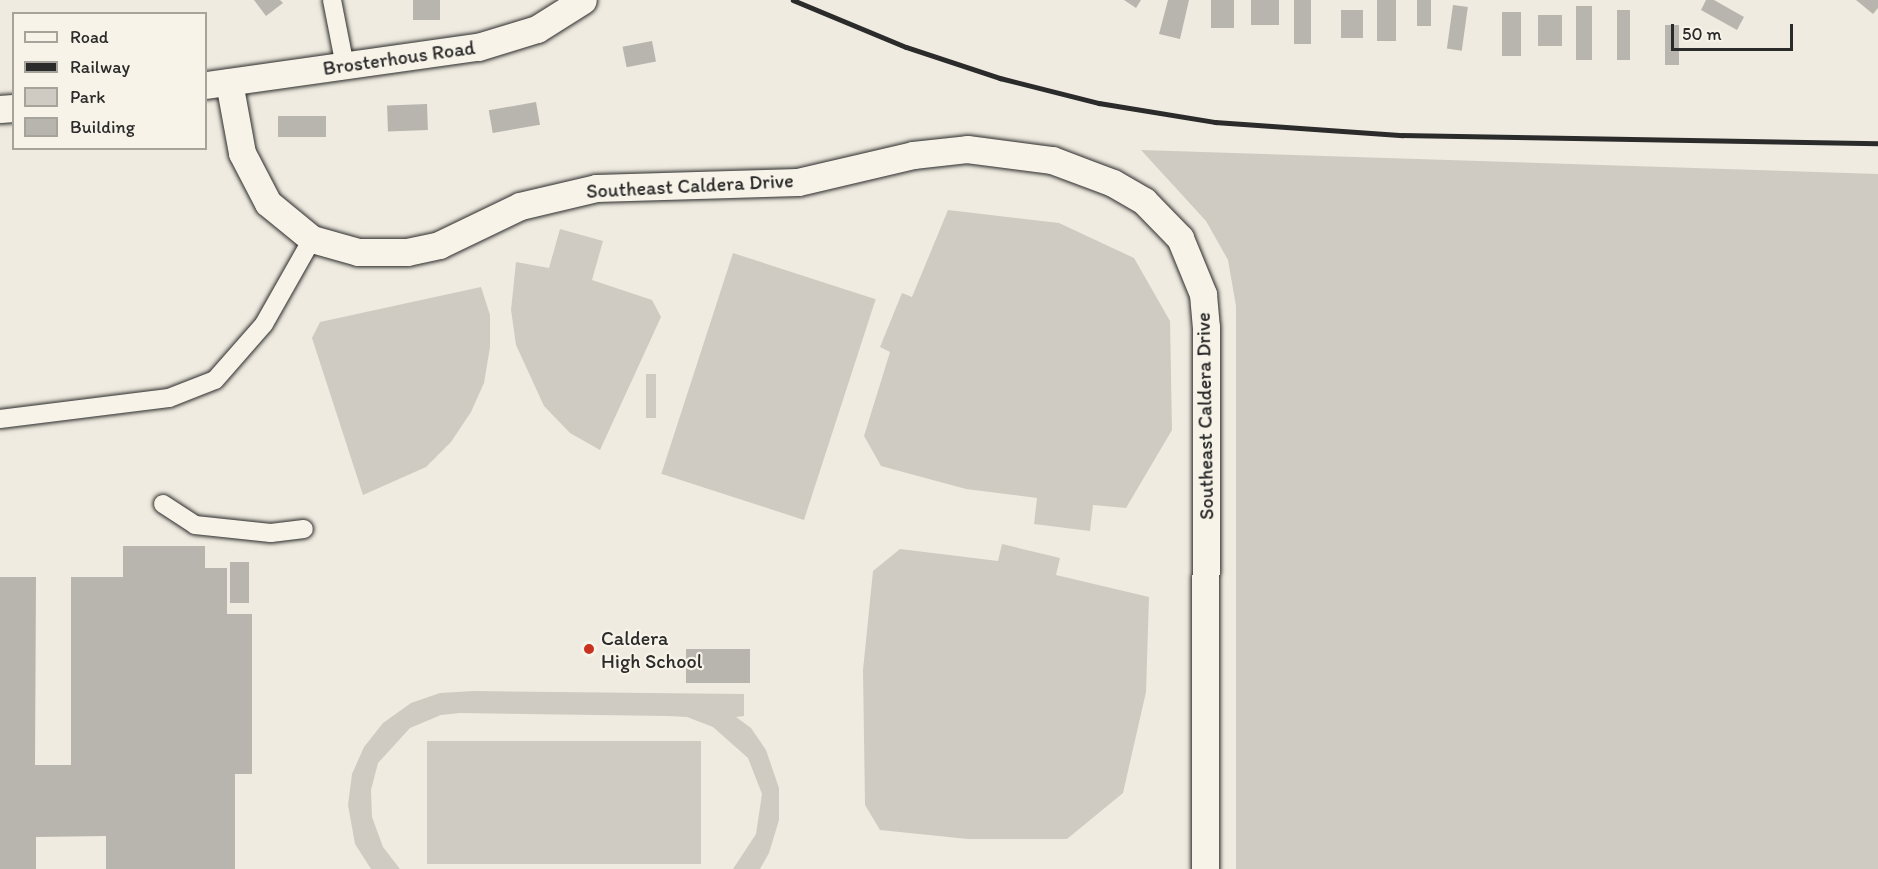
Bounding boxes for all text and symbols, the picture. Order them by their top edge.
legend [12,12,207,150]
scale bar [1674,12,1796,50]
text: 50 m [1682,23,1722,45]
text: Road [70,26,109,48]
street label: Brosterhous Road [322,35,476,81]
text: Railway [70,56,130,78]
text: Park [70,86,105,108]
text: Building [70,116,135,138]
street label: Southeast Caldera Drive [585,169,795,203]
street label: Southeast Caldera Drive [1191,312,1219,520]
place label: Caldera High School [601,626,702,673]
marker: Caldera High School [582,642,596,656]

